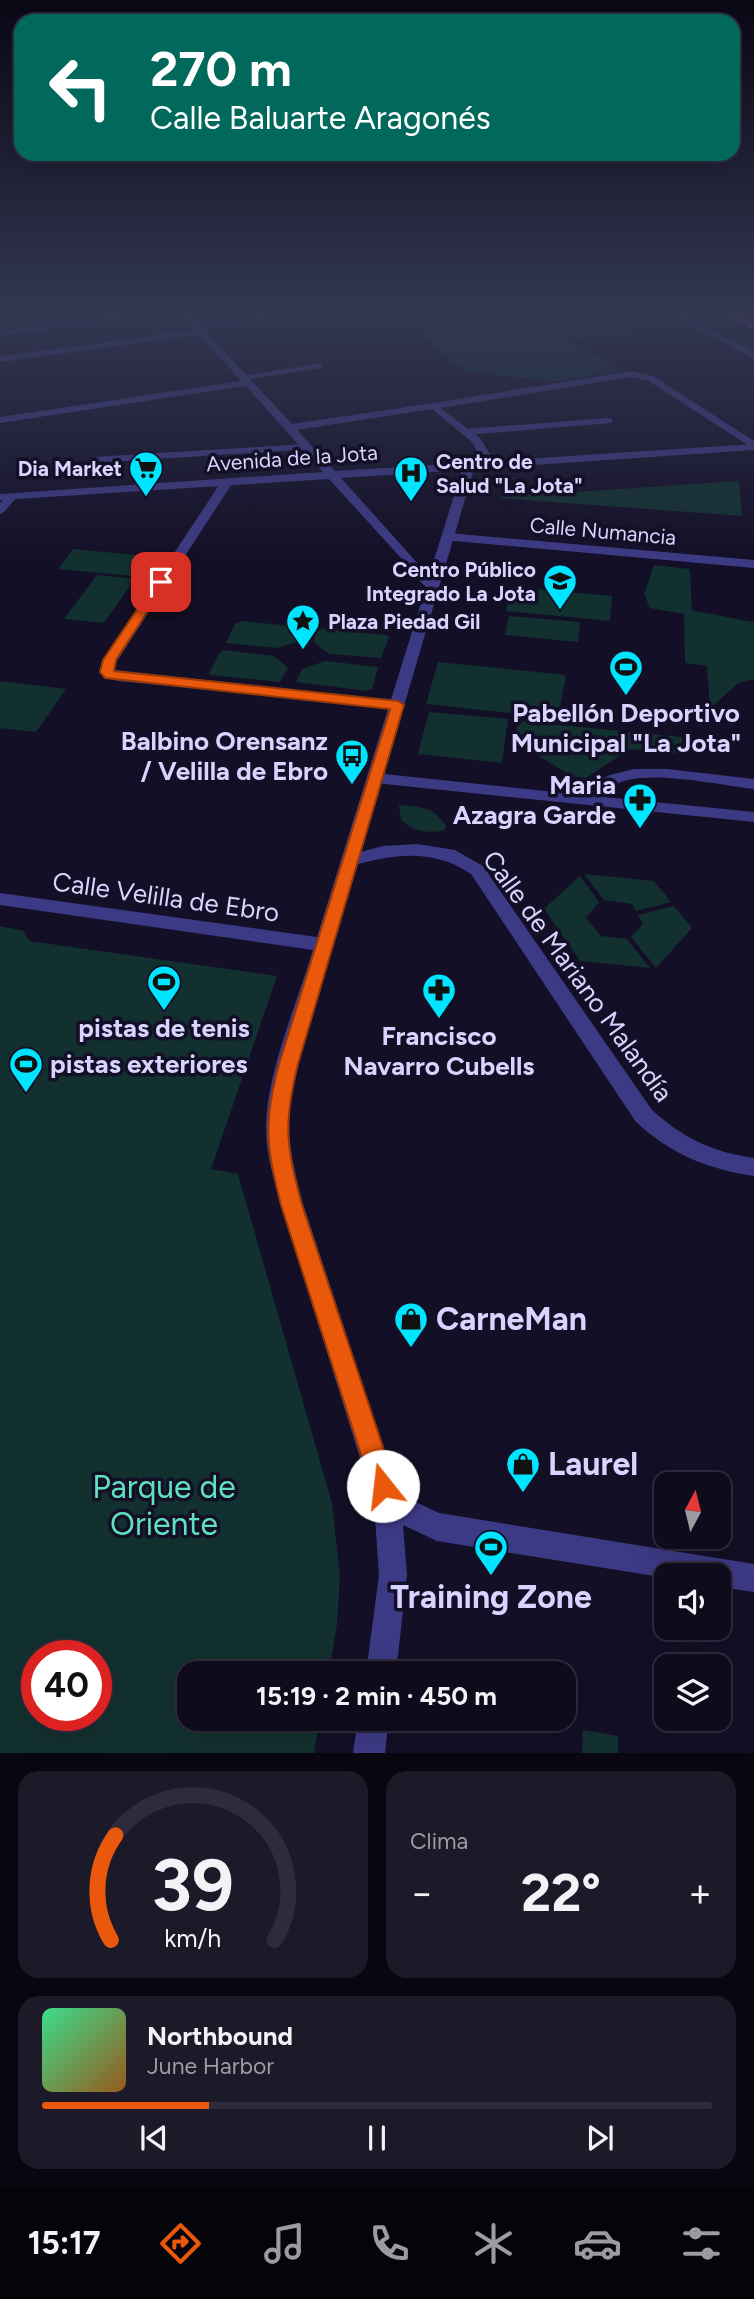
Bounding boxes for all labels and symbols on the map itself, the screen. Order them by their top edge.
street label: Avenida de la Jota [205,440,379,476]
supermarket icon: Dia Market [127,449,165,498]
place label: Centro de Salud "La Jota" [436,449,583,498]
hospital icon: Centro de Salud "La Jota" [392,454,430,503]
place label: Dia Market [18,456,122,481]
street label: Calle Numancia [529,512,677,550]
pin [131,552,191,612]
place label: Centro Público Integrado La Jota [366,557,536,606]
school or university icon: Centro Público Integrado La Jota [541,562,579,611]
place icon: Plaza Piedad Gil [284,602,322,651]
place label: Plaza Piedad Gil [328,609,480,634]
sports icon: Pabellón Deportivo Municipal "La Jota" [607,648,645,697]
place label: Pabellón Deportivo Municipal "La Jota" [511,697,741,759]
place label: Balbino Orensanz / Velilla de Ebro [121,725,328,787]
bus stop icon: Balbino Orensanz / Velilla de Ebro [333,737,371,786]
place label: Maria Azagra Garde [453,769,616,831]
pharmacy icon: Maria Azagra Garde [621,781,659,830]
street label: Calle de Mariano Malandía [476,844,680,1108]
street label: Calle Velilla de Ebro [51,865,281,929]
sports icon: pistas de tenis [145,963,183,1012]
pharmacy icon: Francisco Navarro Cubells [420,971,458,1020]
place label: pistas de tenis [78,1012,250,1044]
place label: Francisco Navarro Cubells [344,1020,534,1082]
sports icon: pistas exteriores [7,1045,45,1094]
place label: pistas exteriores [50,1048,248,1080]
shop icon: CarneMan [392,1300,430,1349]
place label: CarneMan [436,1300,587,1338]
shop icon: Laurel [504,1445,542,1494]
place label: Laurel [548,1445,638,1483]
position arrow [346,1449,420,1523]
park label: Parque de Oriente [92,1468,236,1543]
north arrow [654,1472,732,1549]
sports icon: Training Zone [472,1528,510,1577]
place label: Training Zone [390,1578,592,1616]
speed limit sign: 40 [21,1640,112,1731]

